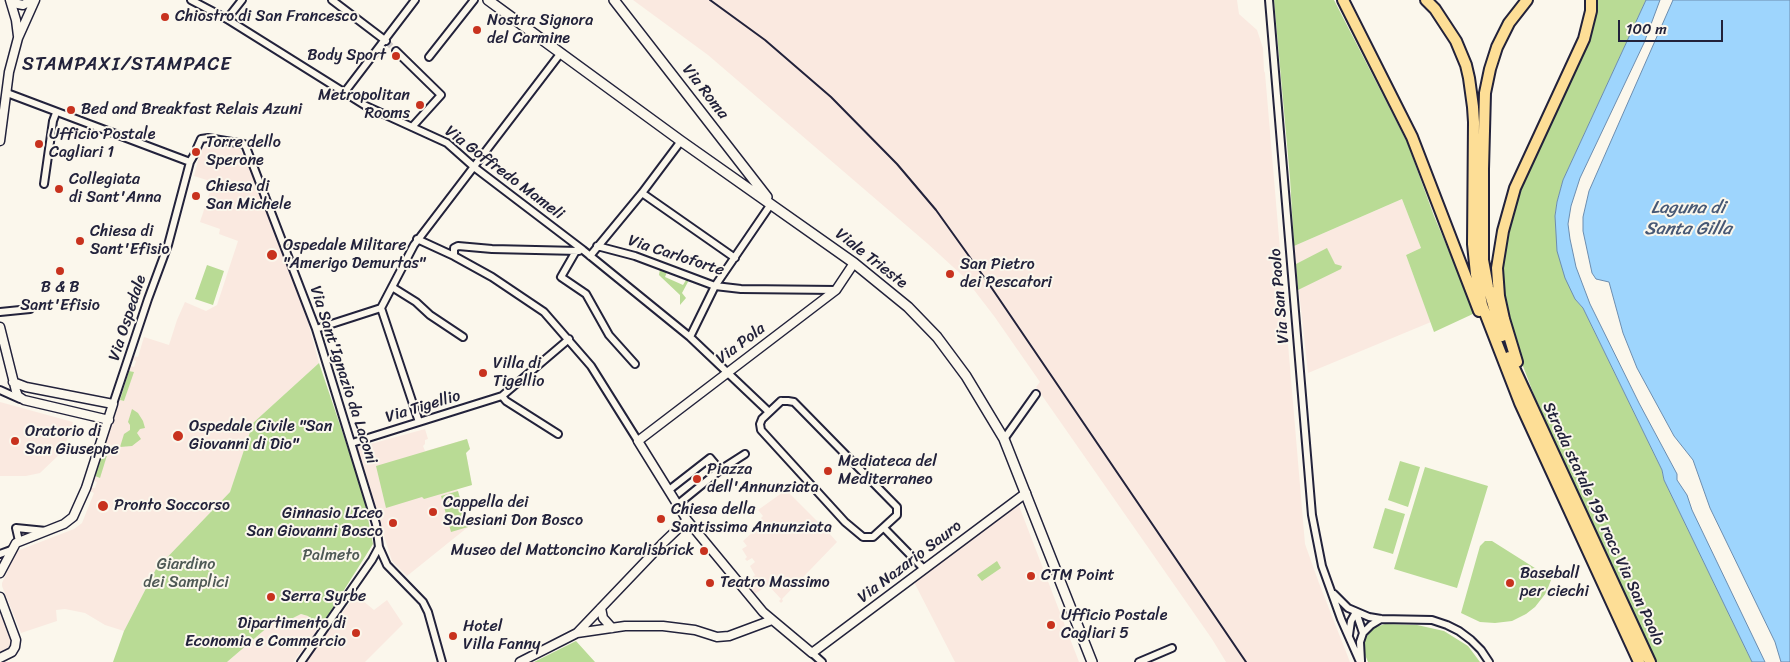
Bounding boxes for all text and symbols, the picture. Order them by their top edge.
place label: Chiostro di San Francesco [175,7,358,27]
scale bar [1620,10,1725,42]
marker: Chiostro di San Francesco [159,11,171,23]
place label: Nostra Signora del Carmine [487,11,593,49]
text: 100 m [1626,16,1667,42]
marker: Nostra Signora del Carmine [471,24,483,36]
place label: Body Sport [307,46,386,66]
marker: Body Sport [390,50,402,62]
district label: STAMPAXI/STAMPACE [22,54,232,76]
street label: Via Roma [678,61,732,123]
place label: Metropolitan Rooms [318,86,410,124]
marker: Metropolitan Rooms [414,99,426,111]
place label: Bed and Breakfast Relais Azuni [81,100,302,120]
marker: Bed and Breakfast Relais Azuni [65,104,77,116]
street label: Via Goffredo Mameli [441,122,567,224]
place label: Ufficio Postale Cagliari 1 [49,125,155,163]
place label: Torre dello Sperone [206,133,281,171]
marker: Ufficio Postale Cagliari 1 [33,138,45,150]
marker: Torre dello Sperone [190,146,202,158]
place label: Collegiata di Sant'Anna [69,170,162,208]
place label: Chiesa di San Michele [206,177,291,215]
marker: Collegiata di Sant'Anna [53,183,65,195]
marker: Chiesa di San Michele [190,190,202,202]
water label: Laguna di Santa Gilla [1644,197,1732,240]
place label: Chiesa di Sant'Efisio [90,222,170,260]
street label: Viale Trieste [831,225,911,293]
street label: Via Carloforte [625,231,727,281]
marker: Chiesa di Sant'Efisio [74,235,86,247]
place label: Ospedale Militare "Amerigo Demurtas" [283,236,425,274]
marker: Ospedale Militare "Amerigo Demurtas" [265,248,279,262]
street label: Via San Paolo [1266,248,1294,344]
place label: San Pietro dei Pescatori [960,255,1052,293]
marker: B & B Sant'Efisio [54,265,66,277]
marker: San Pietro dei Pescatori [944,268,956,280]
street label: Via Ospedale [105,273,151,363]
place label: B & B Sant'Efisio [20,278,100,316]
street label: Via Sant'Ignazio da Laconi [305,284,381,466]
street label: Via Pola [713,319,769,369]
place label: Villa di Tigellio [493,354,544,392]
marker: Villa di Tigellio [477,367,489,379]
street label: Via Tigellio [383,387,463,427]
street label: Strada statale 195 racc Via San Paolo [1538,399,1668,649]
place label: Ospedale Civile "San Giovanni di Dio" [189,417,332,455]
place label: Oratorio di San Giuseppe [25,422,119,460]
marker: Ospedale Civile "San Giovanni di Dio" [171,429,185,443]
marker: Oratorio di San Giuseppe [9,435,21,447]
place label: Mediateca del Mediterraneo [838,452,937,490]
place label: Piazza dell'Annunziata [707,460,819,498]
marker: Mediateca del Mediterraneo [822,465,834,477]
marker: Piazza dell'Annunziata [691,473,703,485]
place label: Cappella dei Salesiani Don Bosco [443,493,583,531]
place label: Pronto Soccorso [114,496,230,516]
marker: Pronto Soccorso [96,499,110,513]
place label: Chiesa della Santissima Annunziata [671,500,832,538]
place label: Ginnasio LIceo San Giovanni Bosco [247,504,383,542]
marker: Cappella dei Salesiani Don Bosco [427,506,439,518]
marker: Chiesa della Santissima Annunziata [655,513,667,525]
marker: Ginnasio LIceo San Giovanni Bosco [387,517,399,529]
street label: Via Nazario Sauro [854,517,966,607]
place label: Museo del Mattoncino Karalisbrick [451,541,694,561]
marker: Museo del Mattoncino Karalisbrick [698,545,710,557]
park label: Palmeto [302,546,360,566]
park label: Giardino dei Samplici [143,555,229,593]
place label: Baseball per ciechi [1520,564,1589,602]
place label: CTM Point [1041,566,1114,586]
marker: CTM Point [1025,570,1037,582]
place label: Teatro Massimo [720,573,830,593]
marker: Teatro Massimo [704,577,716,589]
marker: Baseball per ciechi [1504,577,1516,589]
place label: Serra Syrbe [281,587,366,607]
marker: Serra Syrbe [265,591,277,603]
place label: Ufficio Postale Cagliari 5 [1061,606,1167,644]
place label: Dipartimento di Economia e Commercio [185,614,346,652]
place label: Hotel Villa Fanny [463,617,540,655]
marker: Ufficio Postale Cagliari 5 [1045,619,1057,631]
marker: Dipartimento di Economia e Commercio [350,627,362,639]
marker: Hotel Villa Fanny [447,630,459,642]

